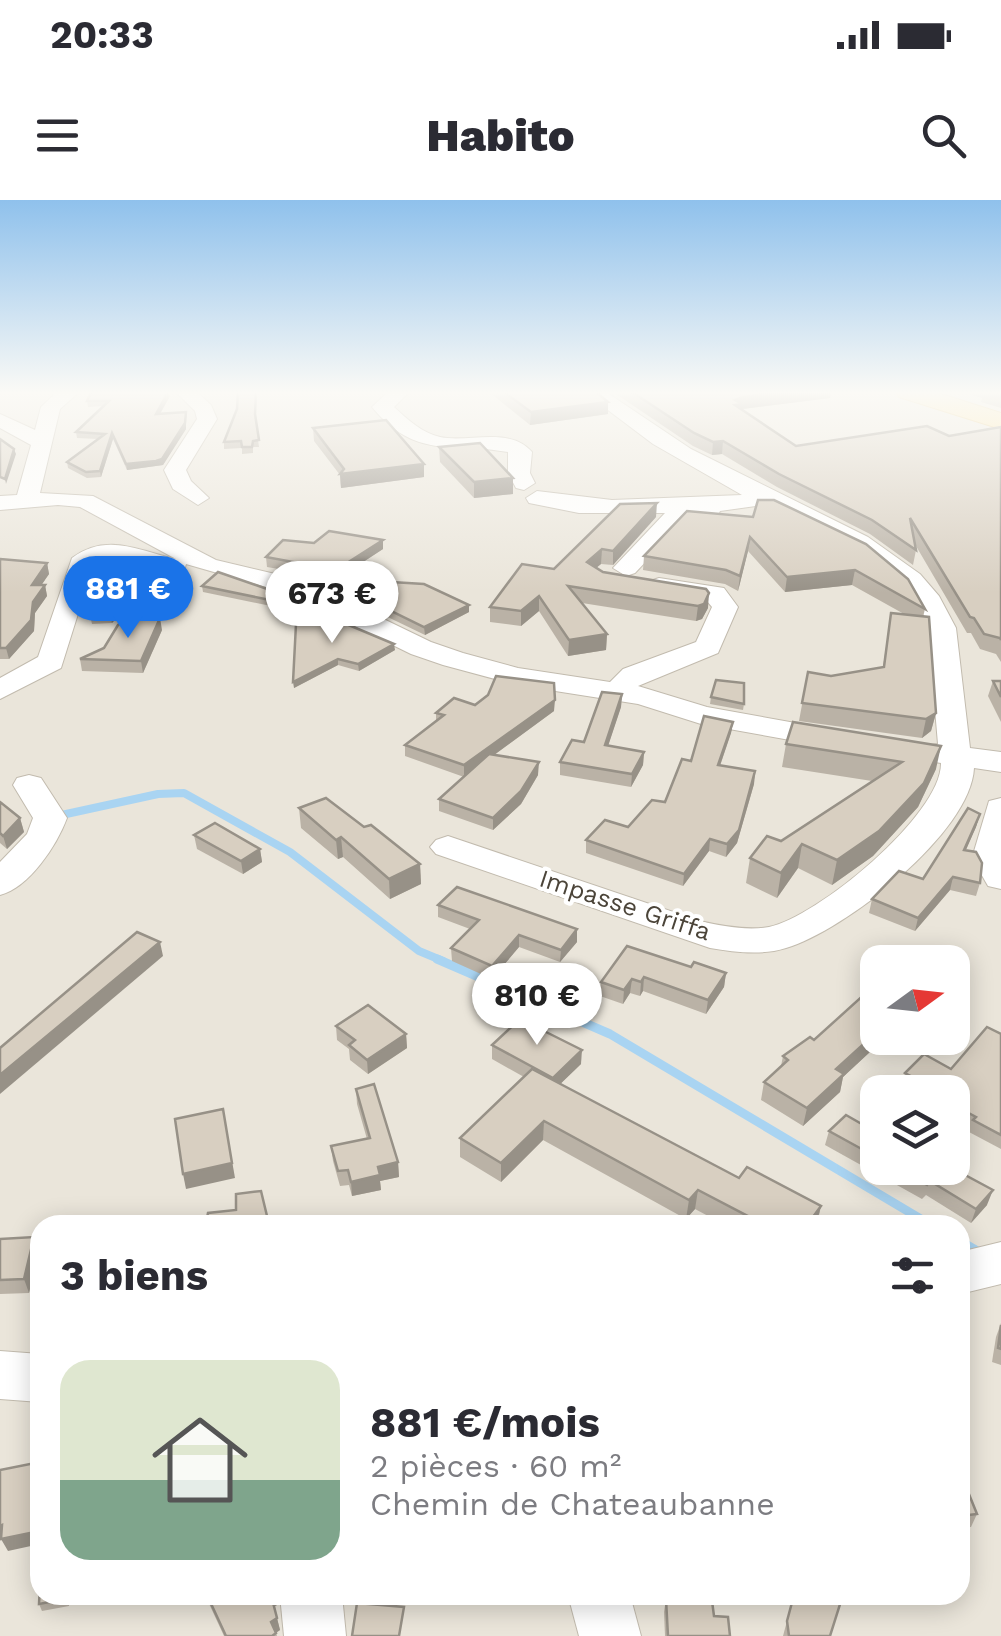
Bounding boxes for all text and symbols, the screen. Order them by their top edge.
text: 20:33 [50,13,154,57]
icon: menu [30,108,85,163]
icon: search [916,108,971,163]
text: Habito [426,109,575,162]
pin: 881 € [58,556,198,641]
pin: 673 € [262,561,402,646]
text: 881 € [85,569,171,607]
text: 673 € [287,574,377,612]
street label: Impasse Griffa [536,864,714,946]
north arrow [860,945,970,1055]
map controls [860,945,970,1185]
pin: 810 € [467,963,607,1048]
text: 810 € [494,976,580,1014]
button: layers [860,1075,970,1185]
icon: filters [885,1248,940,1303]
text: 3 biens [60,1251,208,1300]
text: 881 €/mois [370,1398,600,1447]
icon: home [140,1400,260,1520]
text: 2 pièces · 60 m² [370,1447,621,1485]
text: Chemin de Chateaubanne [370,1485,775,1523]

